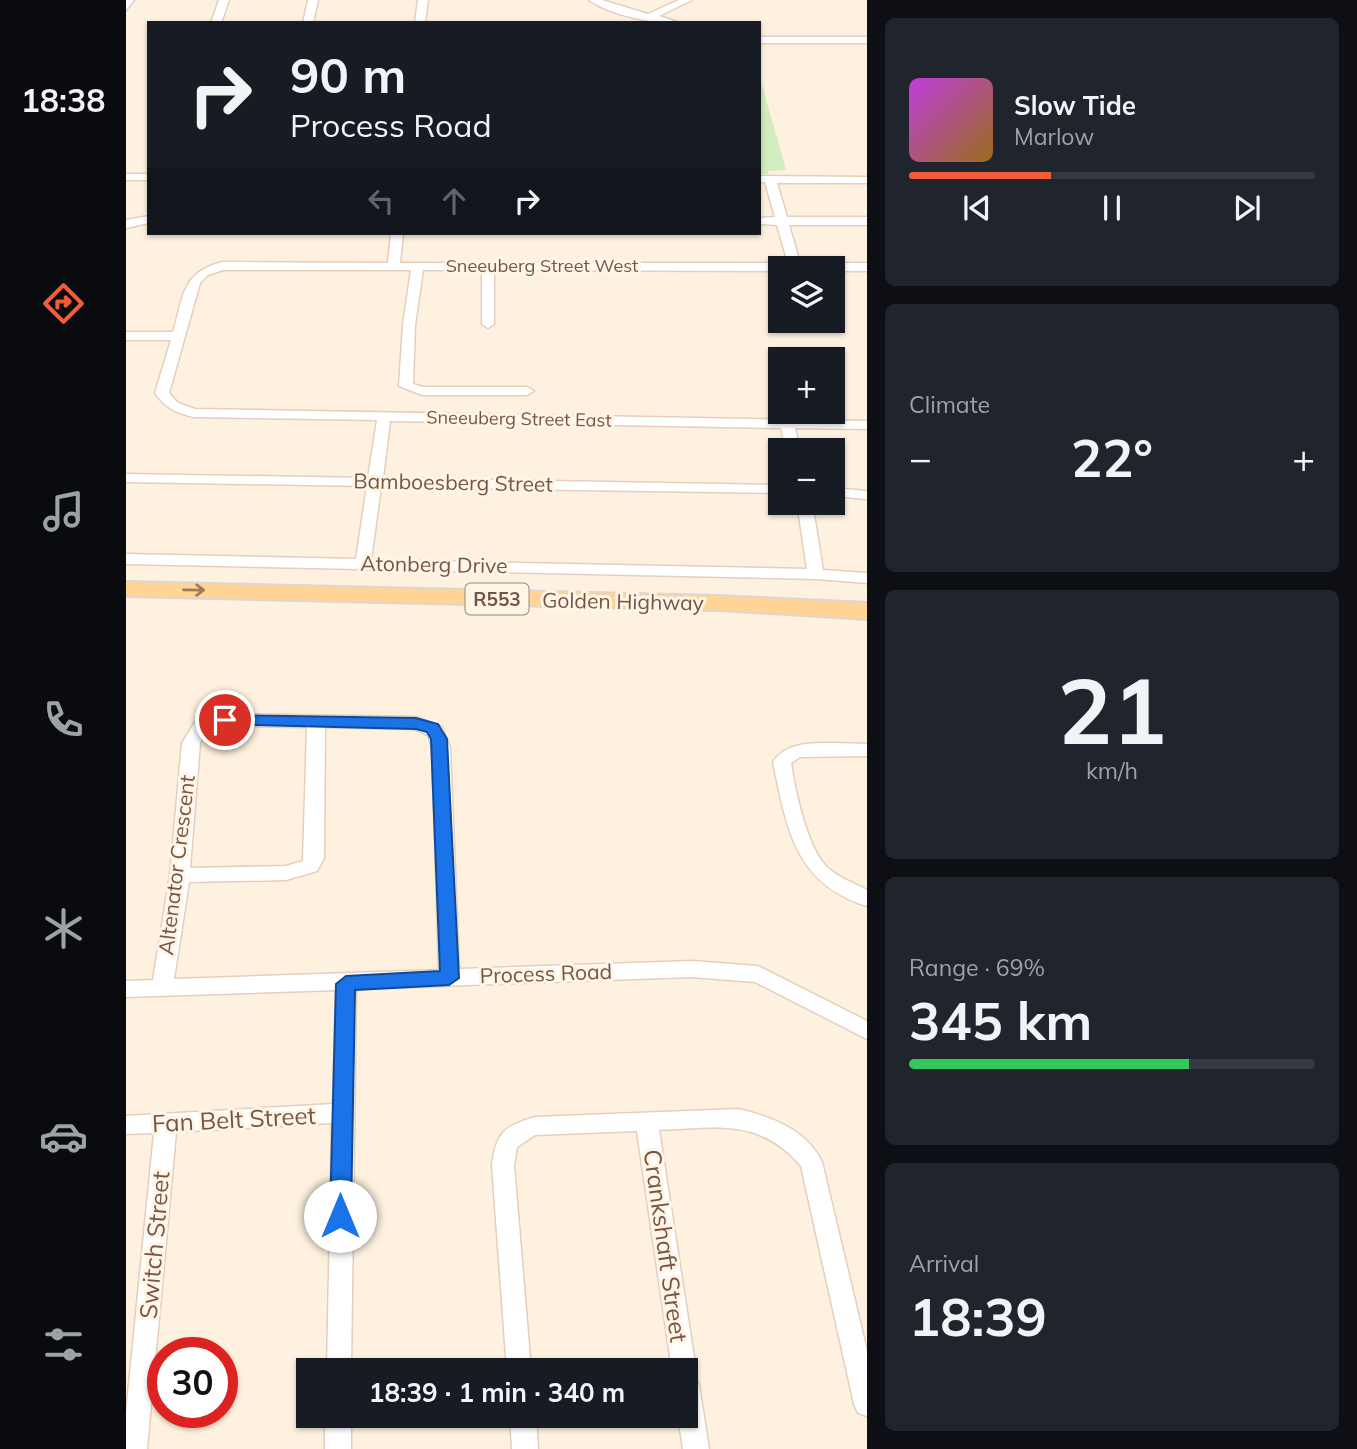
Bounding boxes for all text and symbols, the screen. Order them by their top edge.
text: 90 m [290,44,406,105]
icon: right [175,49,266,140]
text: 18:38 [21,80,105,120]
text: Slow Tide [1014,89,1136,122]
text: Process Road [290,105,492,145]
text: Marlow [1014,122,1094,151]
icon: left [362,182,400,220]
icon: ahead [435,182,473,220]
icon: right [508,182,546,220]
icon: previous [958,189,996,227]
icon: pause [1093,189,1131,227]
icon: next [1228,189,1266,227]
street label: Sneeuberg Street West [446,254,638,277]
map controls [768,256,845,515]
button: layers [768,256,845,333]
icon: directions [39,279,88,328]
button: + [768,347,845,424]
text: Climate [909,390,990,419]
street label: Sneeuberg Street East [426,405,612,432]
text: 22° [1071,425,1153,490]
text: − [909,434,932,482]
text: + [1292,434,1315,482]
button: − [768,438,845,515]
street label: Bamboesberg Street [353,467,553,497]
icon: music [39,487,88,536]
street label: Atonberg Drive [360,550,508,578]
one-way arrow [182,583,205,597]
road number: R553 [466,584,528,614]
street label: Golden Highway [542,587,704,615]
text: 21 [1057,653,1167,767]
pin [195,690,255,750]
icon: phone [39,695,88,744]
icon: arrive [206,701,244,739]
text: km/h [1086,756,1138,785]
street label: Altenator Crescent [152,773,200,956]
icon: climate [39,904,88,953]
text: Range · 69% [909,953,1045,982]
street label: Process Road [479,958,613,988]
text: 345 km [909,988,1092,1053]
street label: Fan Belt Street [151,1100,317,1138]
icon: car [39,1112,88,1161]
street label: Crankshaft Street [638,1147,694,1344]
street label: Switch Street [133,1170,175,1320]
position arrow [303,1179,377,1253]
text: Arrival [909,1249,979,1278]
text: 18:39 [909,1284,1047,1349]
icon: filters [39,1320,88,1369]
speed limit sign: 30 [147,1337,238,1428]
text: 18:39 · 1 min · 340 m [369,1376,625,1409]

